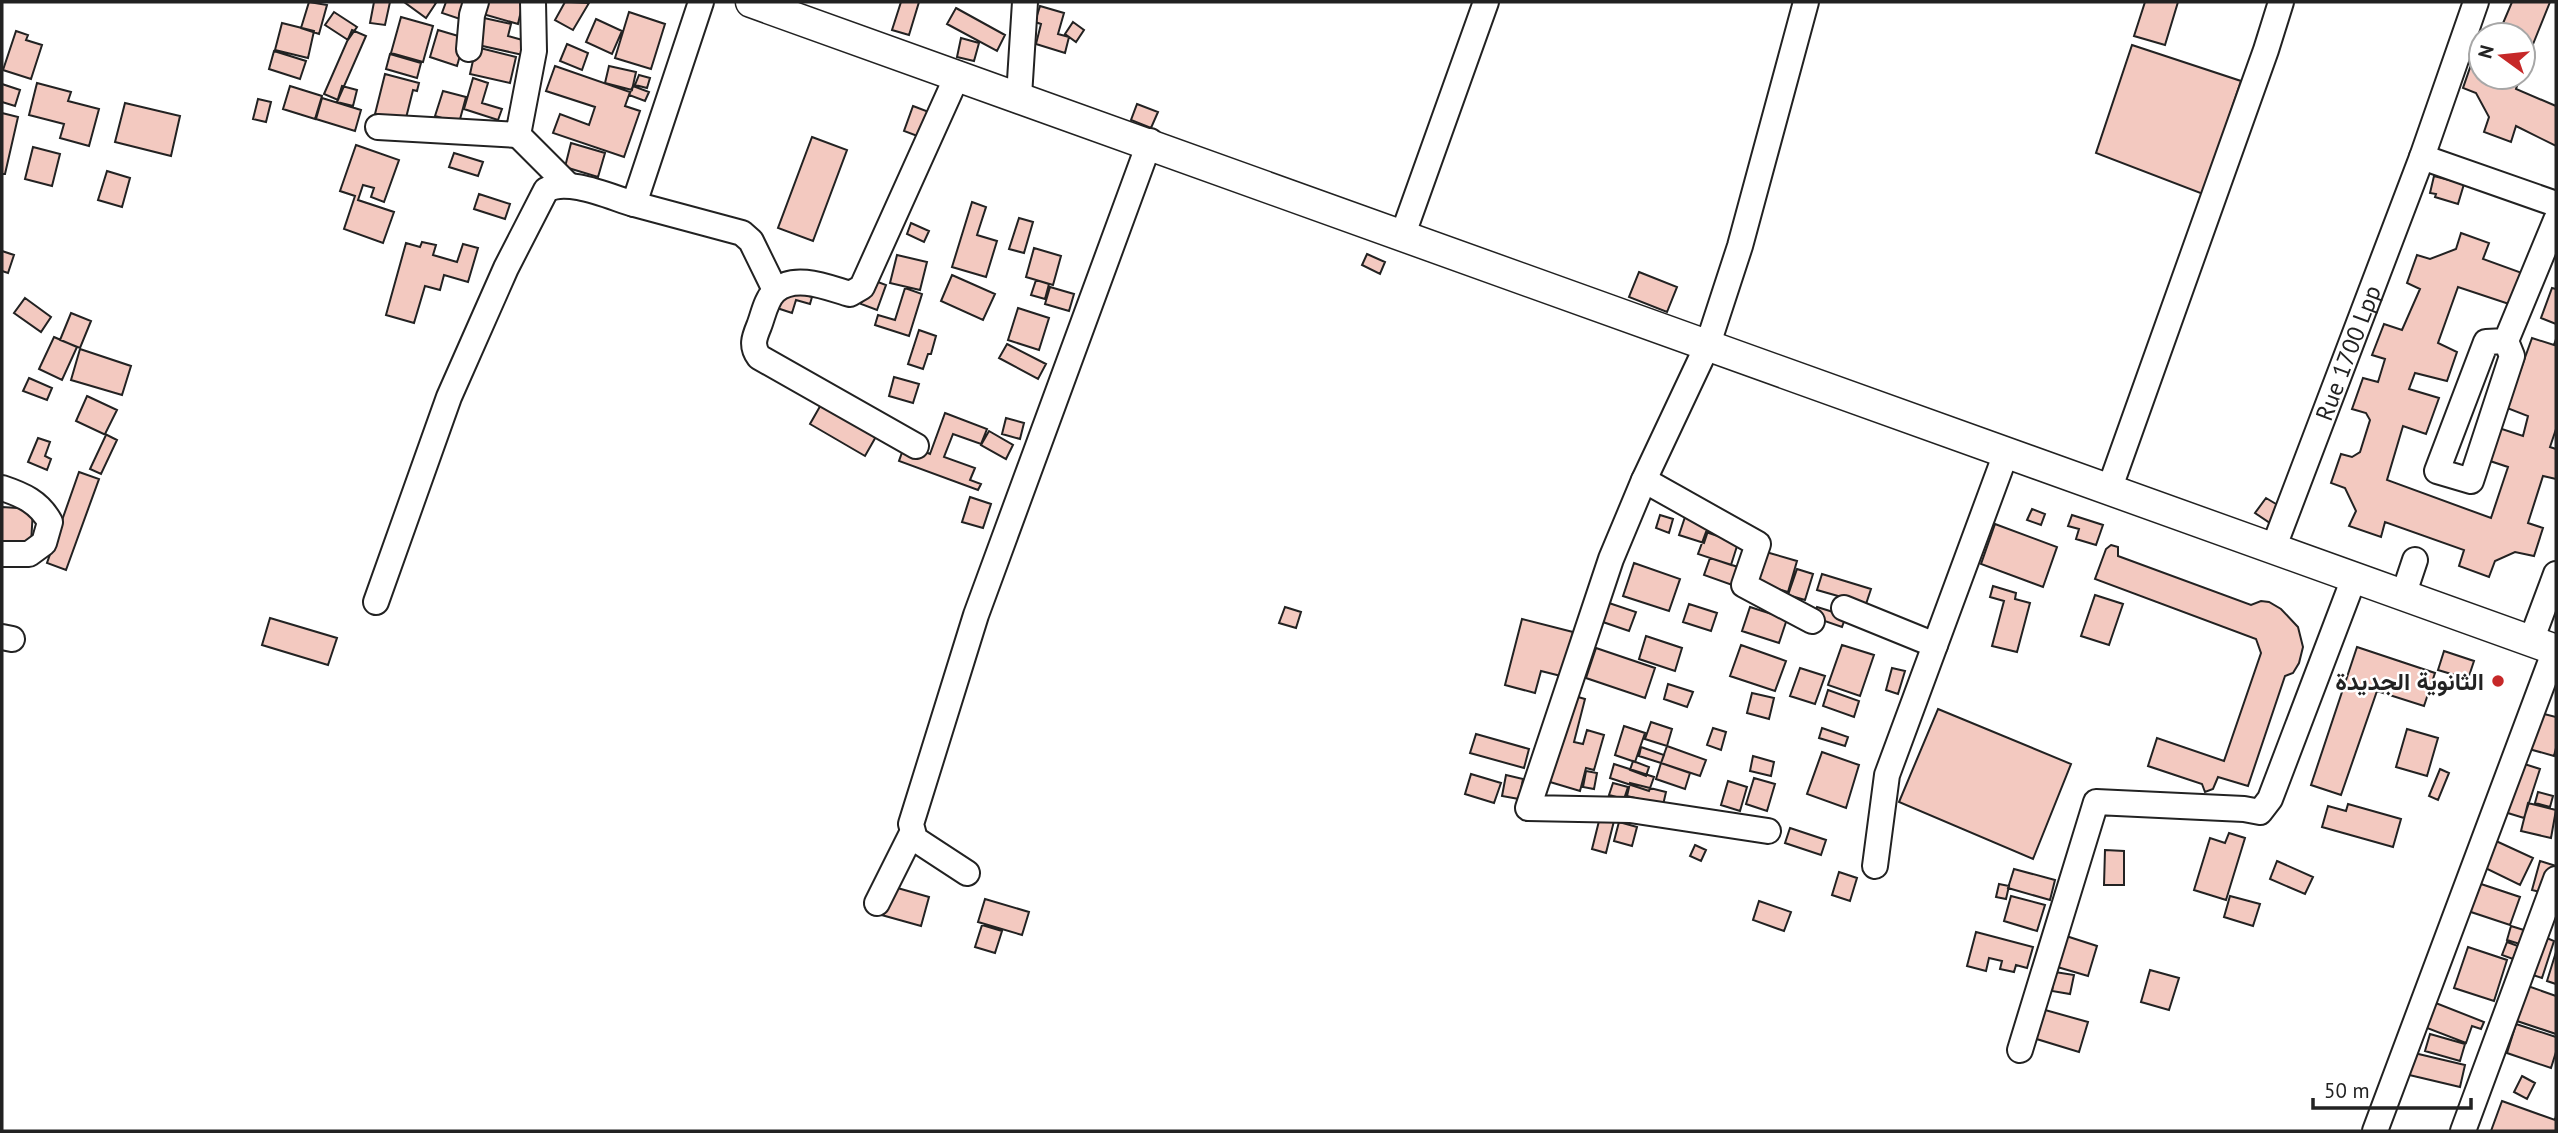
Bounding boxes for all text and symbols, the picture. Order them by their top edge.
north arrow [2467,21,2537,91]
text: N [2472,42,2499,61]
street label: Rue 1700 Lpp [2308,281,2387,425]
place label: الثانوية الجديدة [2335,666,2484,697]
marker: الثانوية الجديدة [2490,673,2506,689]
scale bar [2313,1066,2470,1110]
text: 50 m [2324,1077,2370,1104]

